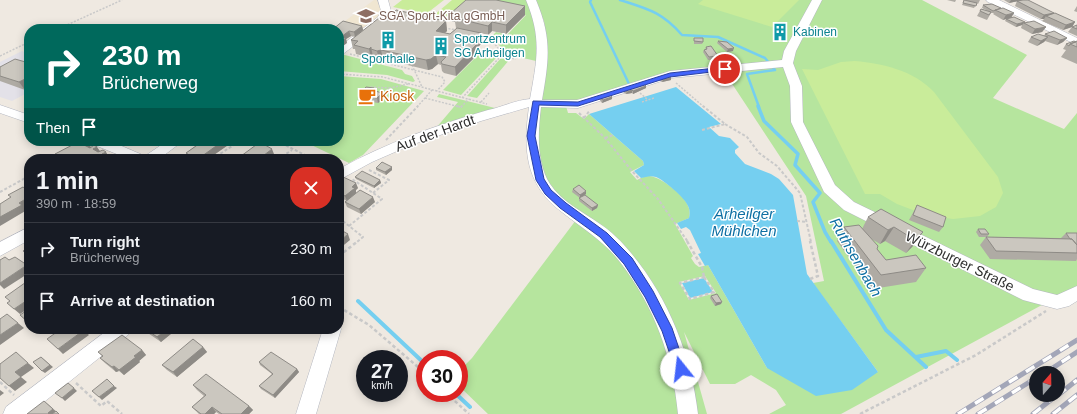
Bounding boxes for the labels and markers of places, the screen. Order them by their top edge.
school or university icon: SGA Sport-Kita gGmbH [356,6,376,26]
place label: SGA Sport-Kita gGmbH [379,9,505,23]
building icon: Kabinen [770,22,790,42]
place label: Kabinen [793,25,837,39]
building icon: Sporthalle [378,30,398,50]
place label: Sportzentrum SG Arheilgen [454,32,526,60]
building icon: Sportzentrum SG Arheilgen [431,36,451,56]
place label: Sporthalle [361,52,415,66]
pin [708,52,742,86]
cafe icon: Kiosk [357,86,377,106]
place label: Kiosk [380,88,415,104]

